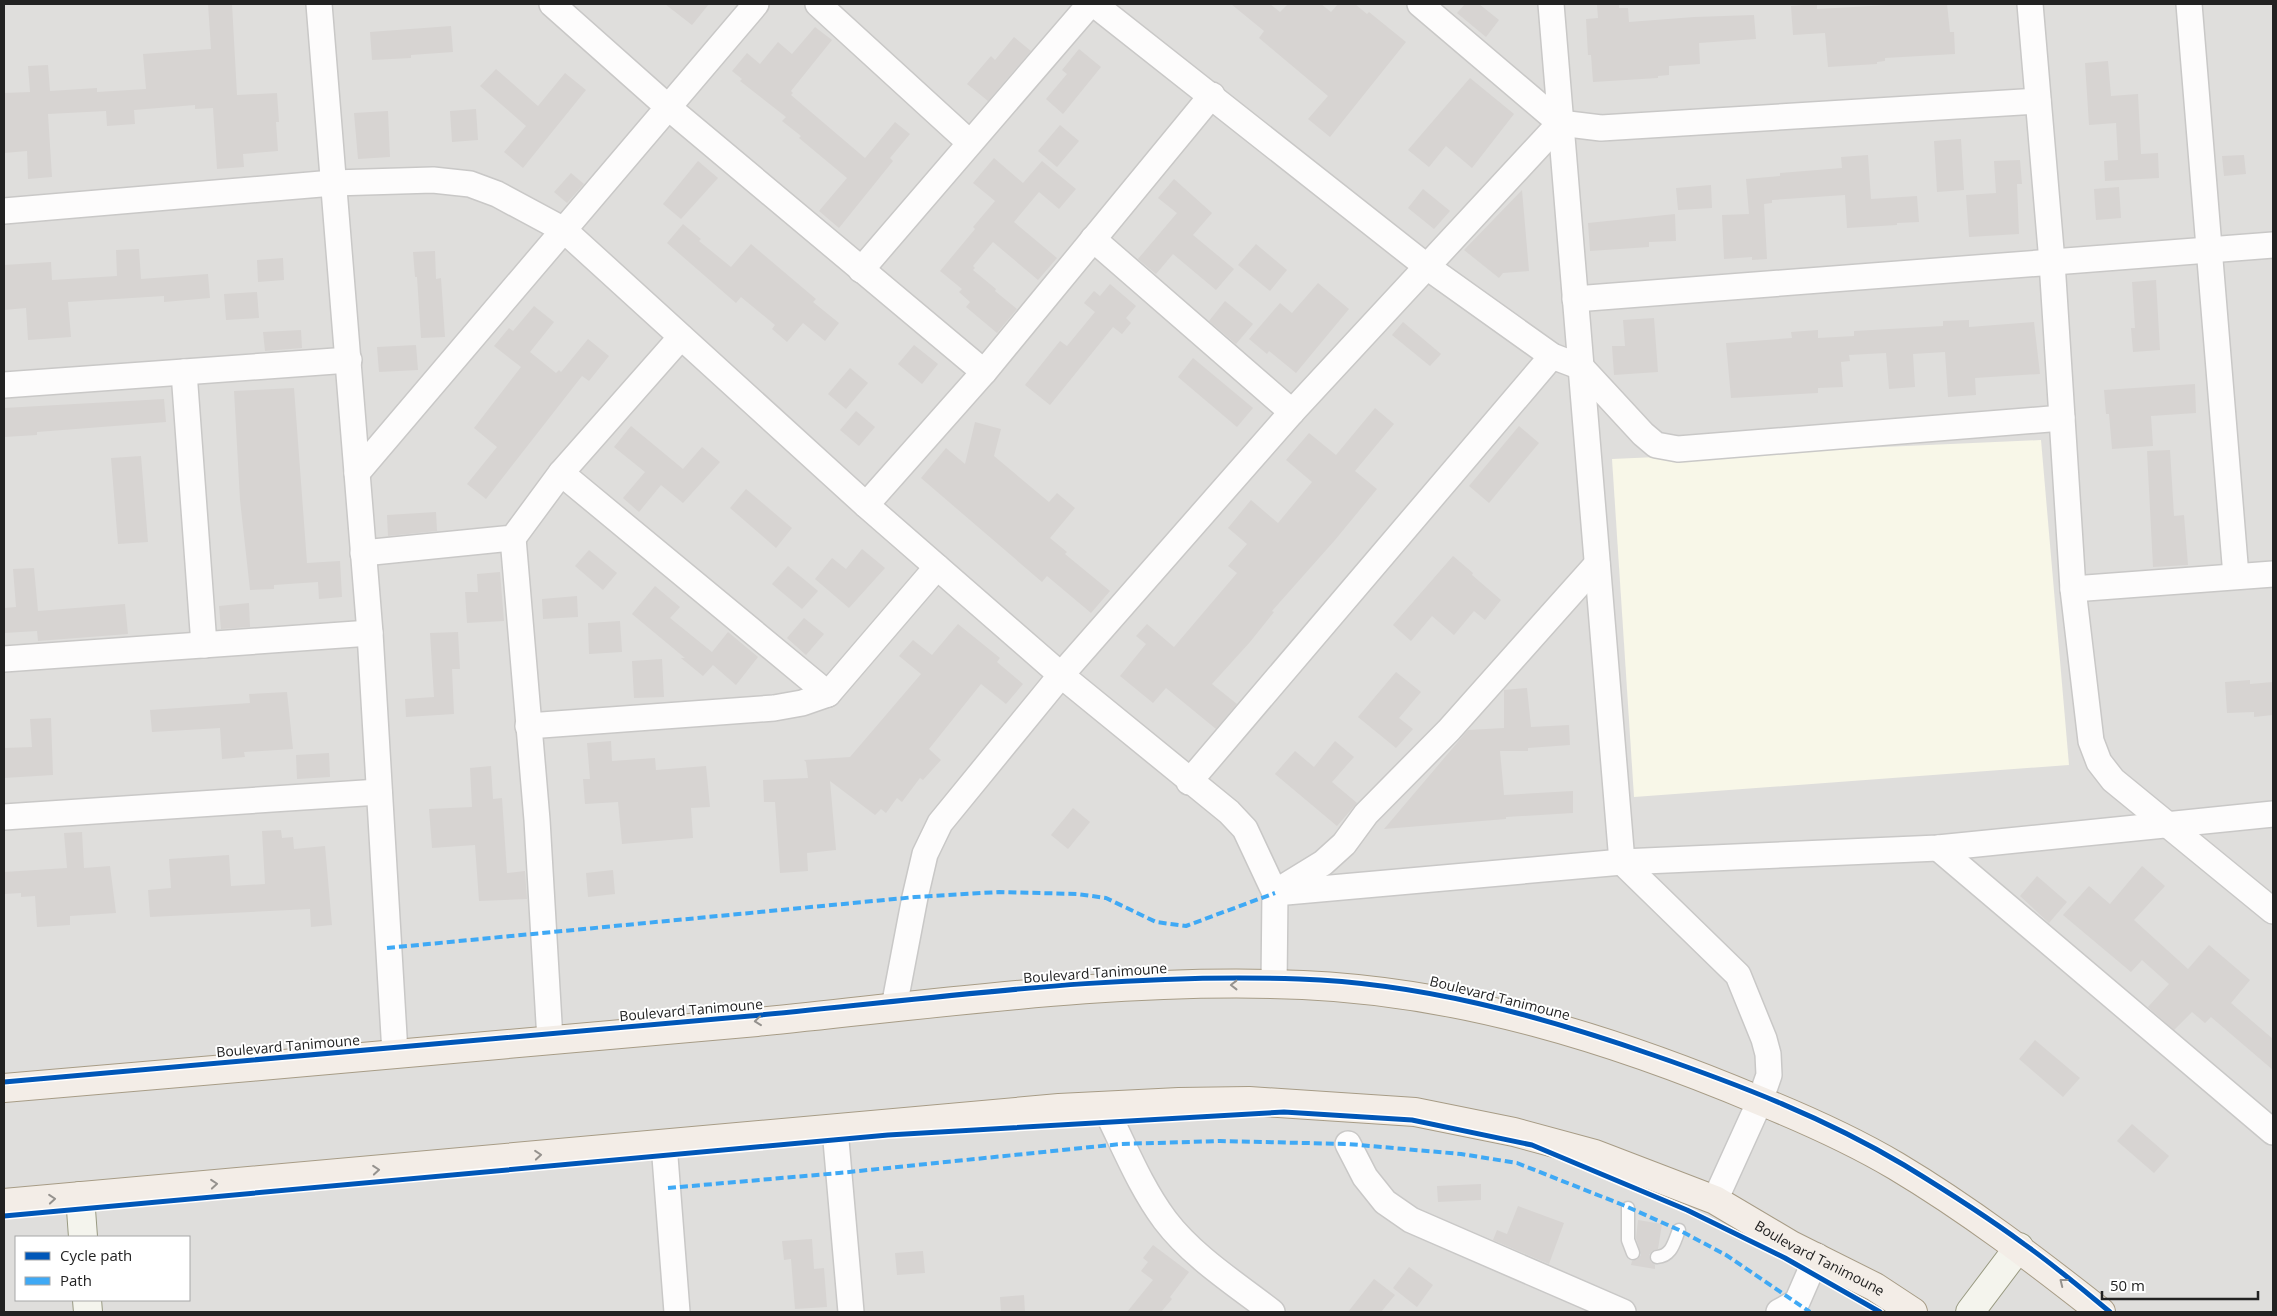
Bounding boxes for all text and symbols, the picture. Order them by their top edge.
street label: Boulevard Tanimoune [1022,958,1168,987]
street label: Boulevard Tanimoune [1428,971,1572,1024]
one-way arrow [1230,980,1238,990]
street label: Boulevard Tanimoune [618,994,764,1025]
one-way arrow [754,1016,762,1027]
street label: Boulevard Tanimoune [215,1030,361,1061]
one-way arrow [534,1150,542,1161]
one-way arrow [372,1165,380,1176]
one-way arrow [210,1179,218,1190]
one-way arrow [49,1194,57,1205]
street label: Boulevard Tanimoune [1751,1216,1889,1300]
legend [15,1236,190,1301]
text: Cycle path [60,1245,132,1265]
scale bar [2102,1268,2258,1300]
text: Path [60,1270,92,1290]
text: 50 m [2110,1275,2145,1295]
one-way arrow [2060,1280,2069,1288]

